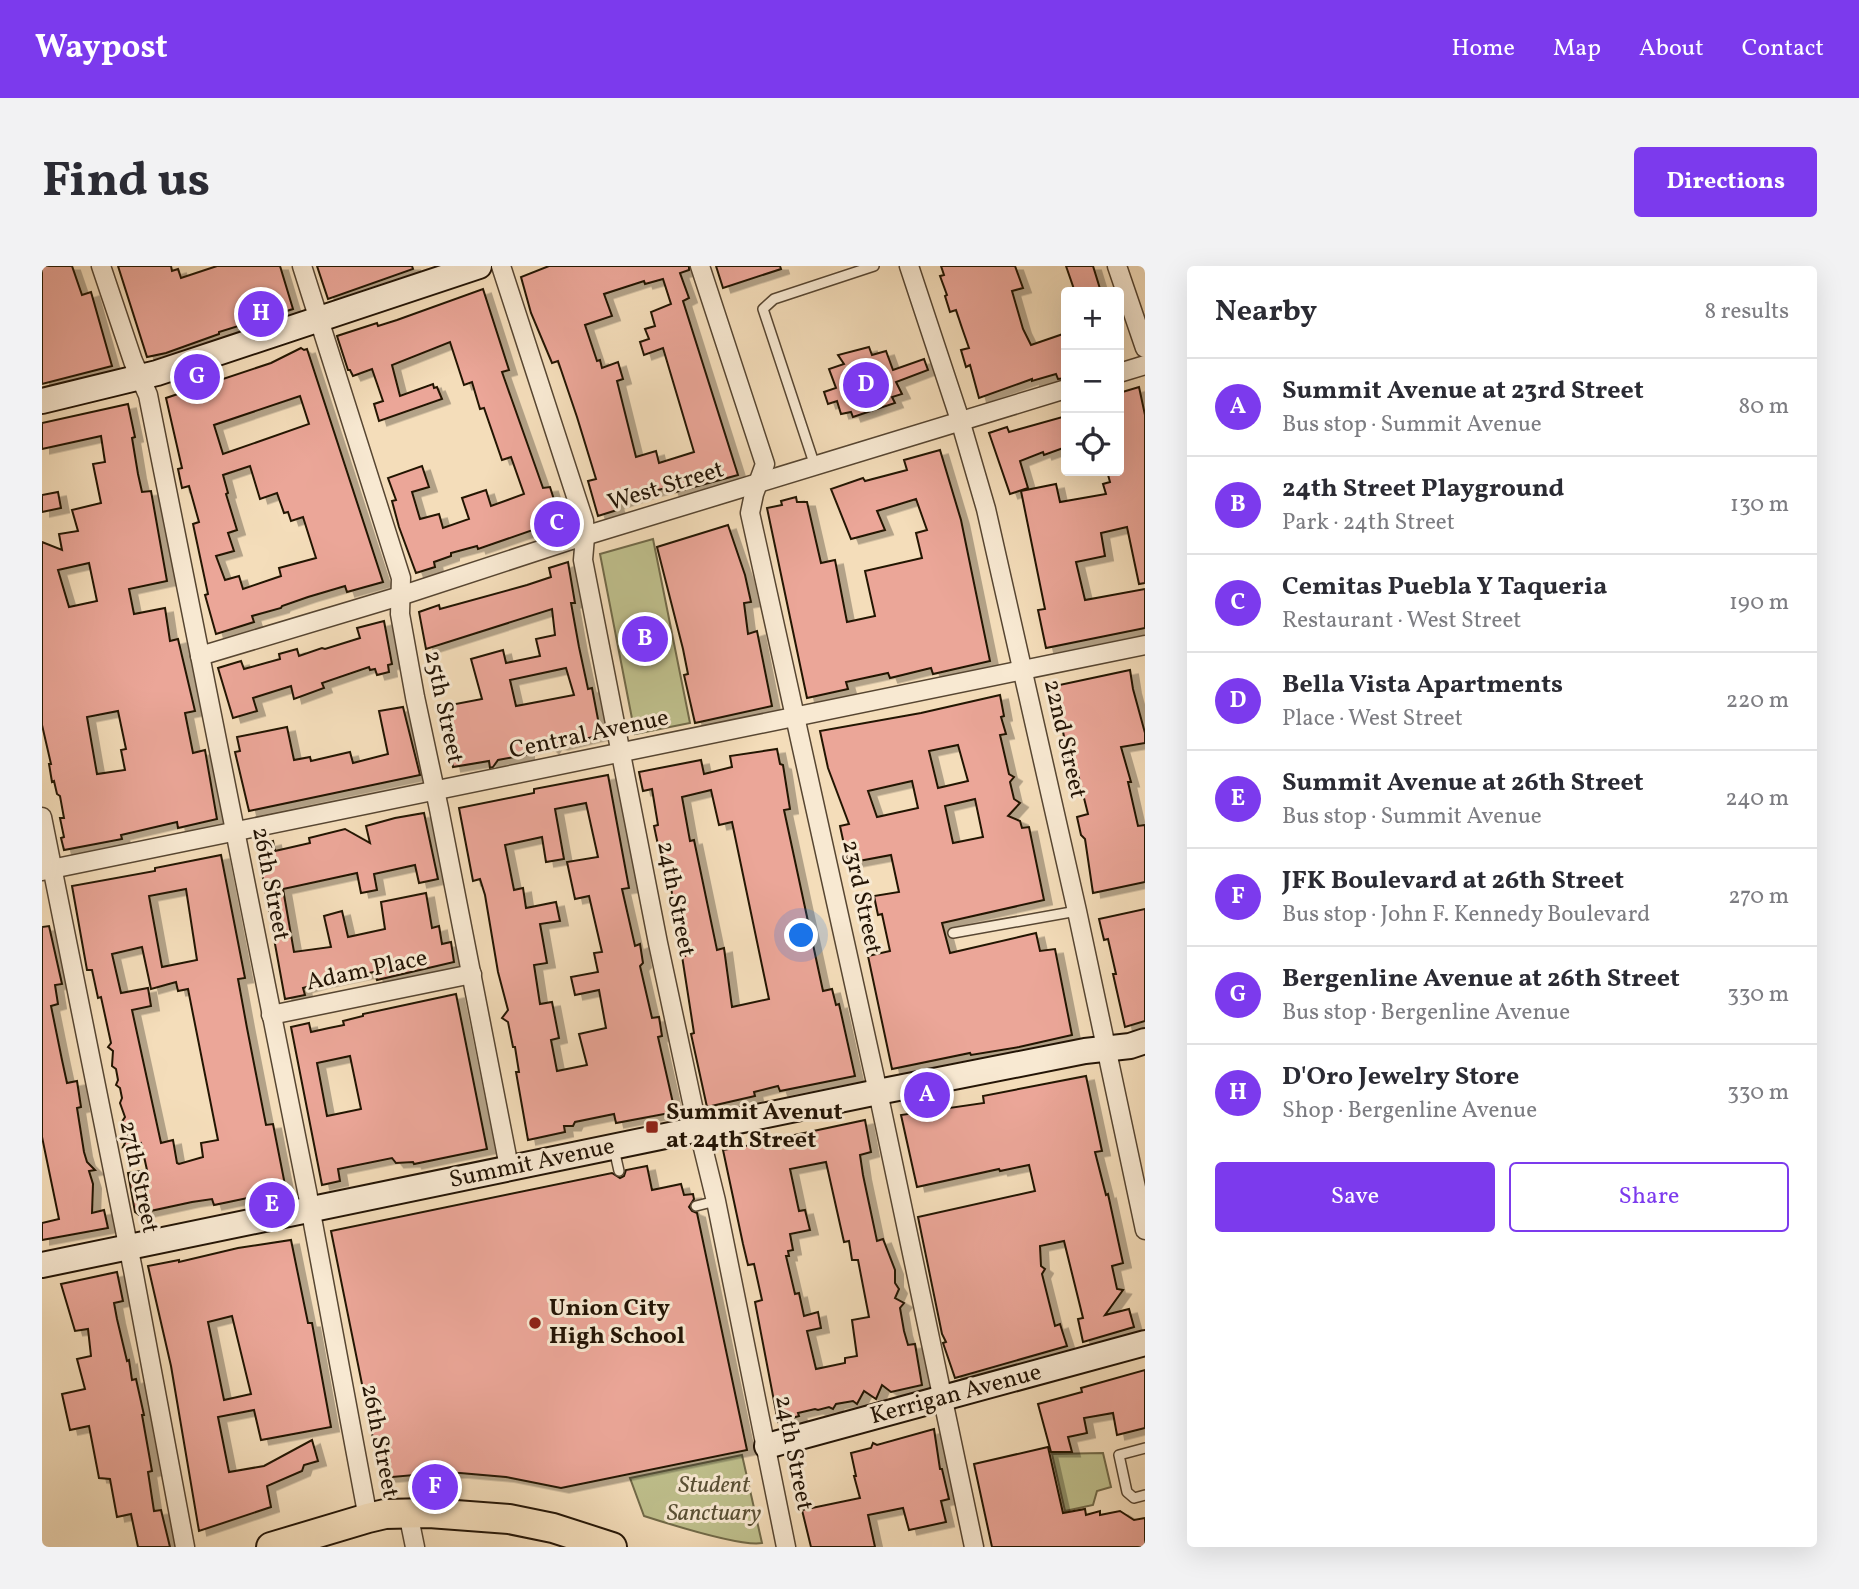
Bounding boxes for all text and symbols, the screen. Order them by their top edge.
text: Waypost [35,26,168,72]
text: Home [1451,32,1515,66]
text: Map [1553,32,1601,66]
text: About [1639,32,1704,66]
text: Contact [1742,32,1824,66]
button: Directions [1634,147,1817,217]
text: Find us [42,148,210,217]
map controls [1061,287,1124,476]
button: + [1061,287,1124,350]
pin: H [238,288,284,340]
text: Nearby [1215,291,1317,333]
text: 8 results [1705,296,1789,328]
button: − [1061,350,1124,413]
pin: G [174,351,220,403]
pin: D [843,359,889,411]
text: Summit Avenue at 23rd Street [1282,373,1644,409]
text: A [1230,391,1246,423]
text: 80 m [1739,391,1789,423]
text: Bus stop · Summit Avenue [1282,409,1542,441]
button: locate [1061,413,1124,476]
street label: West Street [604,453,728,521]
text: 24th Street Playground [1282,471,1564,507]
text: B [1230,489,1246,521]
text: 130 m [1730,489,1789,521]
pin: C [534,498,580,550]
text: Park · 24th Street [1282,507,1455,539]
text: Cemitas Puebla Y Taqueria [1282,569,1607,605]
text: C [1231,587,1245,619]
text: 190 m [1729,587,1789,619]
text: Restaurant · West Street [1282,605,1521,637]
pin: B [622,613,668,665]
street label: 25th Street [414,647,472,767]
text: Bella Vista Apartments [1282,667,1563,703]
street label: 22nd Street [1034,676,1094,802]
text: D [1230,685,1246,717]
text: 220 m [1726,685,1789,717]
street label: Central Avenue [506,701,672,769]
text: Place · West Street [1282,703,1463,735]
text: Summit Avenue at 26th Street [1282,765,1644,801]
text: E [1231,783,1245,815]
text: 240 m [1725,783,1789,815]
text: Bus stop · Summit Avenue [1282,801,1542,833]
street label: 26th Street [242,824,298,944]
street label: 23rd Street [832,837,890,957]
street label: 24th Street [647,838,703,960]
text: JFK Boulevard at 26th Street [1282,863,1624,899]
text: F [1231,881,1245,913]
text: 270 m [1728,881,1789,913]
text: Bus stop · John F. Kennedy Boulevard [1282,899,1650,931]
your location [784,918,818,952]
street label: Adam Place [303,942,431,1000]
text: Bergenline Avenue at 26th Street [1282,961,1680,997]
text: G [1230,979,1246,1011]
text: 330 m [1727,979,1789,1011]
text: Bus stop · Bergenline Avenue [1282,997,1570,1029]
text: D'Oro Jewelry Store [1282,1059,1519,1095]
pin: A [904,1069,950,1121]
text: H [1229,1077,1247,1109]
text: 330 m [1727,1077,1789,1109]
text: Shop · Bergenline Avenue [1282,1095,1537,1127]
place label: Summit Avenut at 24th Street [666,1096,843,1158]
street label: 27th Street [109,1118,167,1236]
marker: Summit Avenut at 24th Street [644,1119,660,1135]
street label: Summit Avenue [446,1130,618,1198]
button: Save [1215,1162,1495,1232]
button: Share [1509,1162,1789,1232]
pin: E [249,1179,295,1231]
place label: Union City High School [549,1292,685,1354]
marker: Union City High School [527,1315,543,1331]
street label: Kerrigan Avenue [867,1356,1045,1434]
street label: 26th Street [351,1381,407,1501]
street label: 24th Street [765,1392,821,1514]
pin: F [412,1461,458,1513]
park label: Student Sanctuary [667,1469,761,1531]

